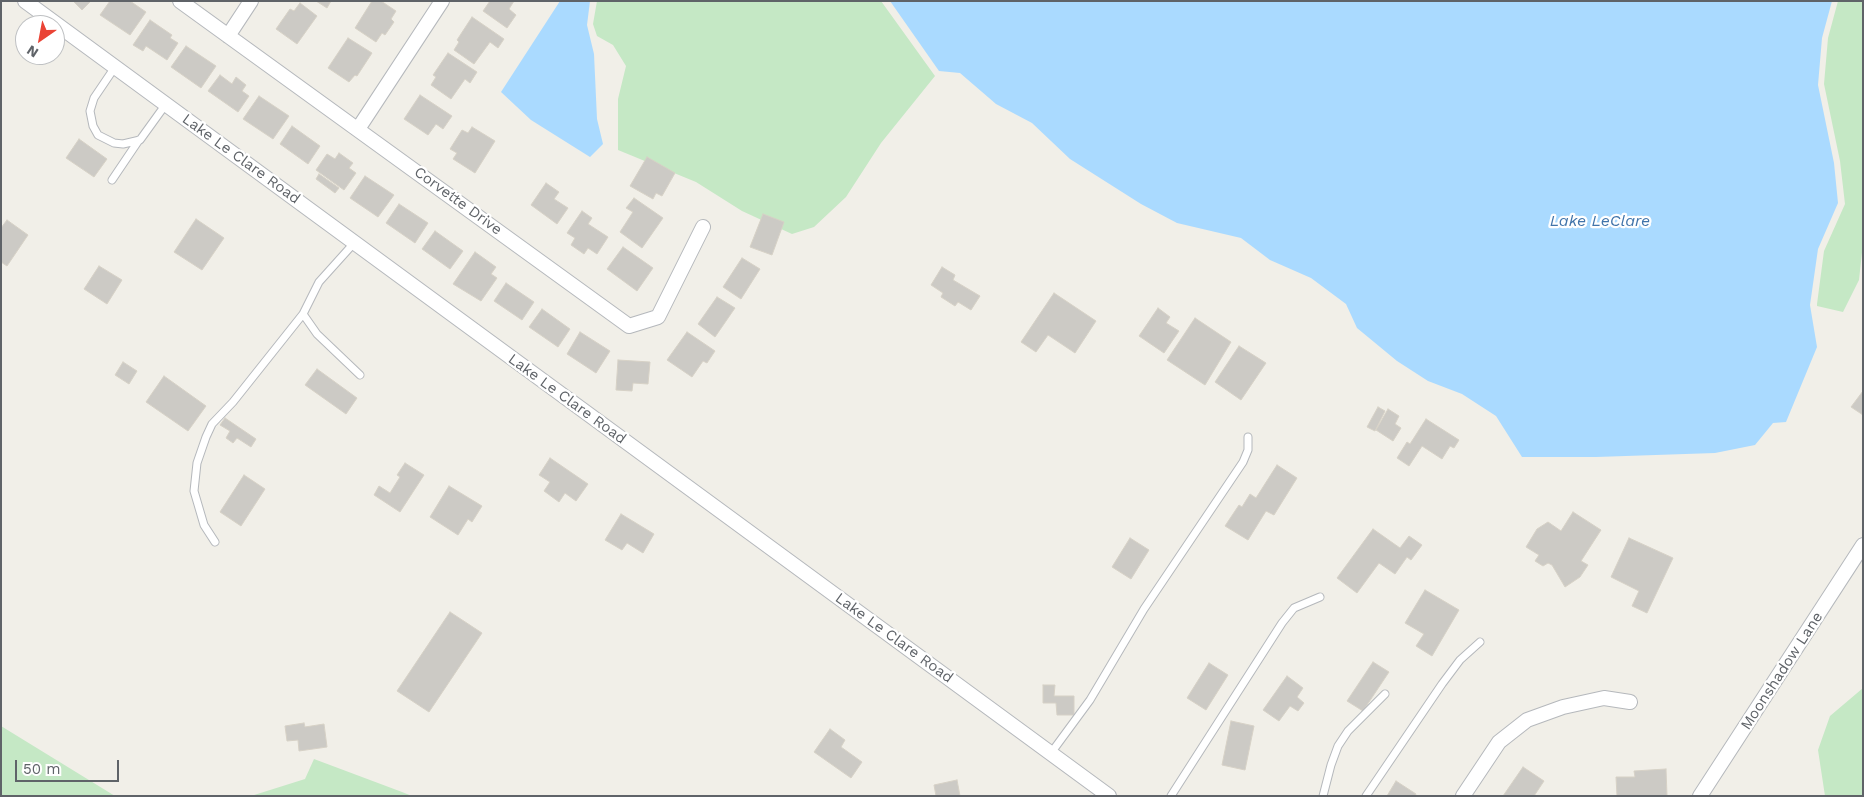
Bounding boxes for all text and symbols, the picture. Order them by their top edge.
north arrow [15,15,65,65]
text: N [24,42,41,61]
street label: Lake Le Clare Road [178,110,304,208]
street label: Corvette Drive [411,163,505,239]
water label: Lake LeClare [1550,211,1650,231]
street label: Lake Le Clare Road [504,350,630,448]
street label: Lake Le Clare Road [831,589,957,687]
street label: Moonshadow Lane [1737,609,1827,733]
scale bar [18,750,121,782]
text: 50 m [23,760,60,778]

